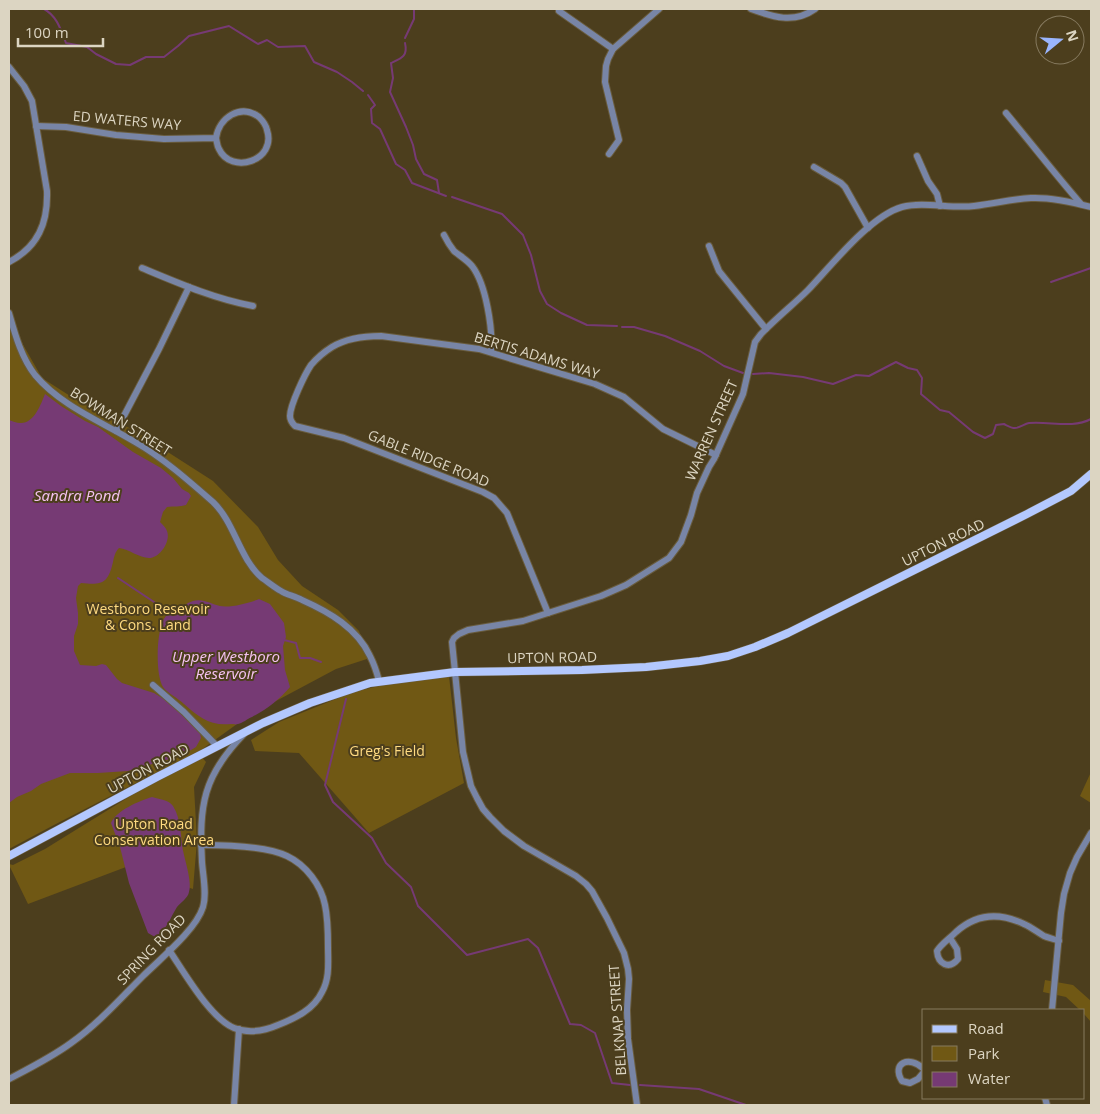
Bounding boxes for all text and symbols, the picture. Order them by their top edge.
scale bar [18,15,102,47]
north arrow [1035,15,1085,65]
text: 100 m [25,22,69,42]
text: N [1062,27,1084,44]
street label: ED WATERS WAY [72,106,182,134]
street label: BERTIS ADAMS WAY [472,327,602,383]
street label: WARREN STREET [680,376,742,483]
street label: BOWMAN STREET [67,382,175,460]
street label: GABLE RIDGE ROAD [365,425,493,491]
water label: Sandra Pond [34,485,120,505]
street label: UPTON ROAD [898,514,988,570]
park label: Westboro Resevoir & Cons. Land [87,599,210,634]
water label: Upper Westboro Reservoir [172,646,280,683]
street label: UPTON ROAD [507,647,597,667]
street label: UPTON ROAD [104,738,192,798]
park label: Greg's Field [349,741,425,760]
park label: Upton Road Conservation Area [94,814,214,849]
street label: SPRING ROAD [112,909,190,989]
street label: BELKNAP STREET [604,963,630,1076]
legend [922,1009,1085,1099]
text: Road [968,1018,1004,1038]
text: Park [968,1043,999,1063]
text: Water [968,1068,1010,1088]

